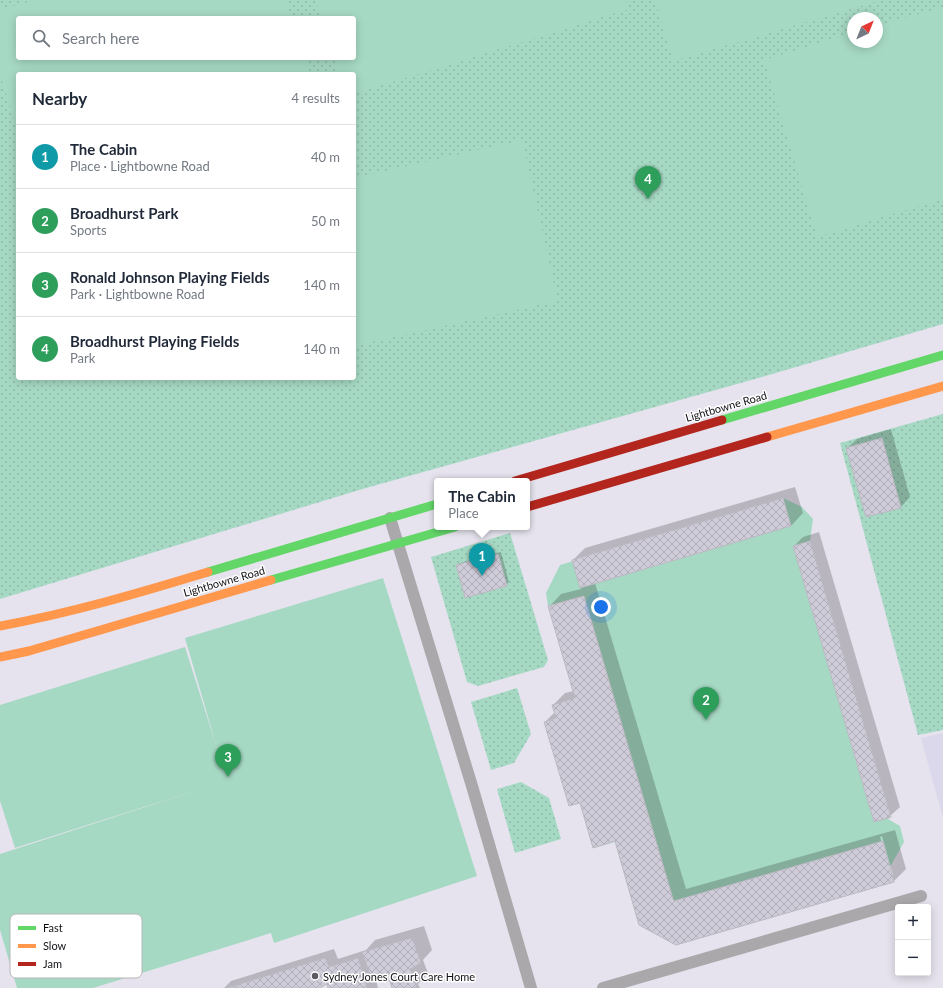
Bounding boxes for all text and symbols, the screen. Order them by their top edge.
north arrow [847,12,883,48]
search box [16,16,356,60]
icon: search [30,27,52,49]
text: Search here [62,29,139,47]
text: Nearby [32,88,87,109]
text: 4 results [292,90,340,106]
text: The Cabin [70,140,137,158]
text: 1 [41,149,49,165]
text: 40 m [311,149,340,165]
text: Place · Lightbowne Road [70,158,210,174]
pin: 4 [635,166,661,199]
text: Broadhurst Park [70,204,178,222]
text: 2 [41,213,49,229]
text: 50 m [311,213,340,229]
text: Sports [70,222,107,238]
text: Ronald Johnson Playing Fields [70,268,270,286]
text: 3 [41,277,49,293]
text: 140 m [303,277,340,293]
text: Park · Lightbowne Road [70,286,205,302]
text: Broadhurst Playing Fields [70,332,239,350]
text: 4 [41,341,49,357]
text: 140 m [303,341,340,357]
text: Park [70,350,95,366]
street label: Lightbowne Road [684,388,768,424]
popup [434,478,530,530]
text: The Cabin [448,487,516,505]
text: Place [448,505,479,521]
pin: 1 [469,543,495,576]
street label: Lightbowne Road [182,563,266,599]
your location [591,597,611,617]
pin: 2 [693,687,719,720]
pin: 3 [215,744,241,777]
map controls [895,904,931,976]
button: + [895,904,931,940]
legend [10,914,142,978]
text: Fast [43,921,63,934]
text: Slow [43,939,67,952]
button: − [895,940,931,976]
text: Jam [43,957,62,970]
place label: Sydney Jones Court Care Home [323,970,475,983]
marker: Sydney Jones Court Care Home [310,971,320,981]

